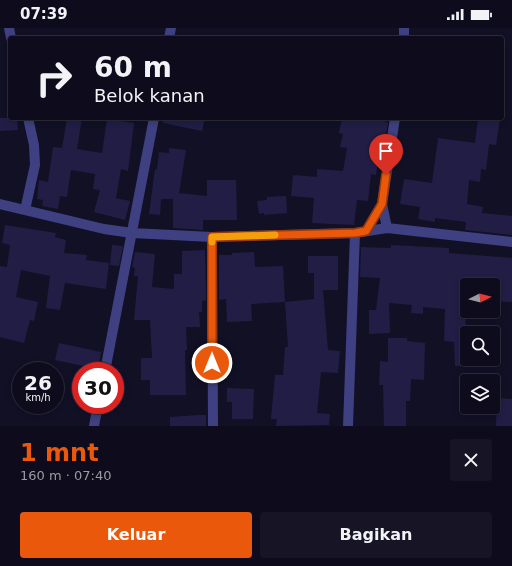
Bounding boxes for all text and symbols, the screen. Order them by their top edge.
text: 07:39 [20,5,68,23]
text: 60 m [94,51,172,84]
icon: right [28,52,80,104]
text: Belok kanan [94,85,205,106]
pin [369,134,403,175]
icon: arrive [375,140,397,162]
north arrow [460,278,500,318]
map controls [460,278,500,414]
button: search [460,326,500,366]
position arrow [191,342,233,384]
speed limit sign: 30 [72,362,124,414]
text: 26 [24,371,52,395]
button: layers [460,374,500,414]
text: km/h [25,392,51,403]
text: 1 mnt [20,439,99,467]
button: close [450,439,492,481]
text: 160 m · 07:40 [20,468,111,483]
button: Keluar [20,512,252,558]
button: Bagikan [260,512,492,558]

